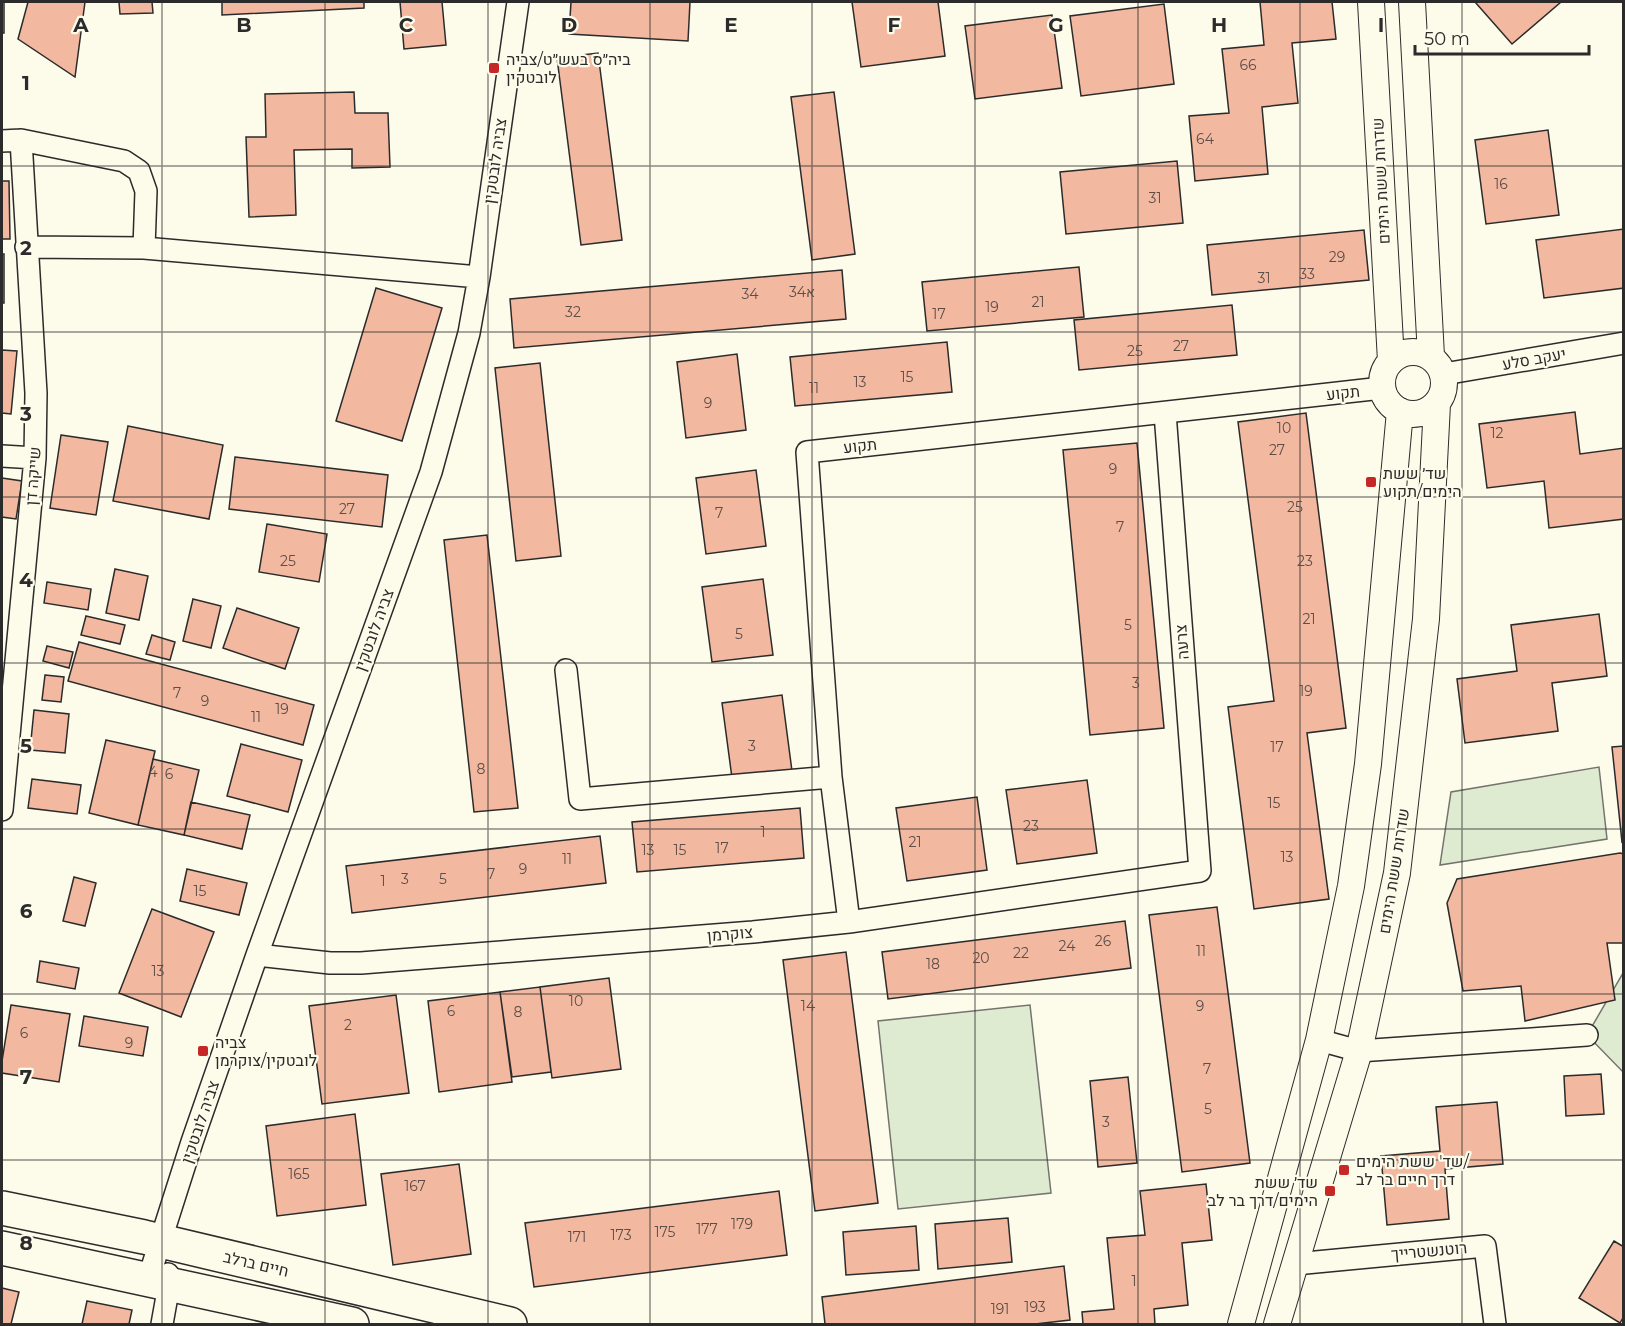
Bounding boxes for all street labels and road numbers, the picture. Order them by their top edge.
street label: צביה לובטקין [480,117,510,205]
street label: שדרות ששת הימים [1368,117,1394,245]
street label: יעקב סלע [1501,344,1567,374]
street label: תקוע [1325,382,1361,404]
street label: תקוע [842,435,878,457]
street label: שייקה דן [21,446,45,506]
street label: צביה לובטקין [350,586,398,674]
street label: צרעה [1171,623,1193,660]
street label: שדרות ששת הימים [1375,807,1413,935]
street label: צוקרמן [706,923,754,945]
street label: צביה לובטקין [177,1078,223,1166]
street label: רוטנשטרייך [1390,1238,1468,1264]
street label: חיים ברלב [221,1247,291,1281]

